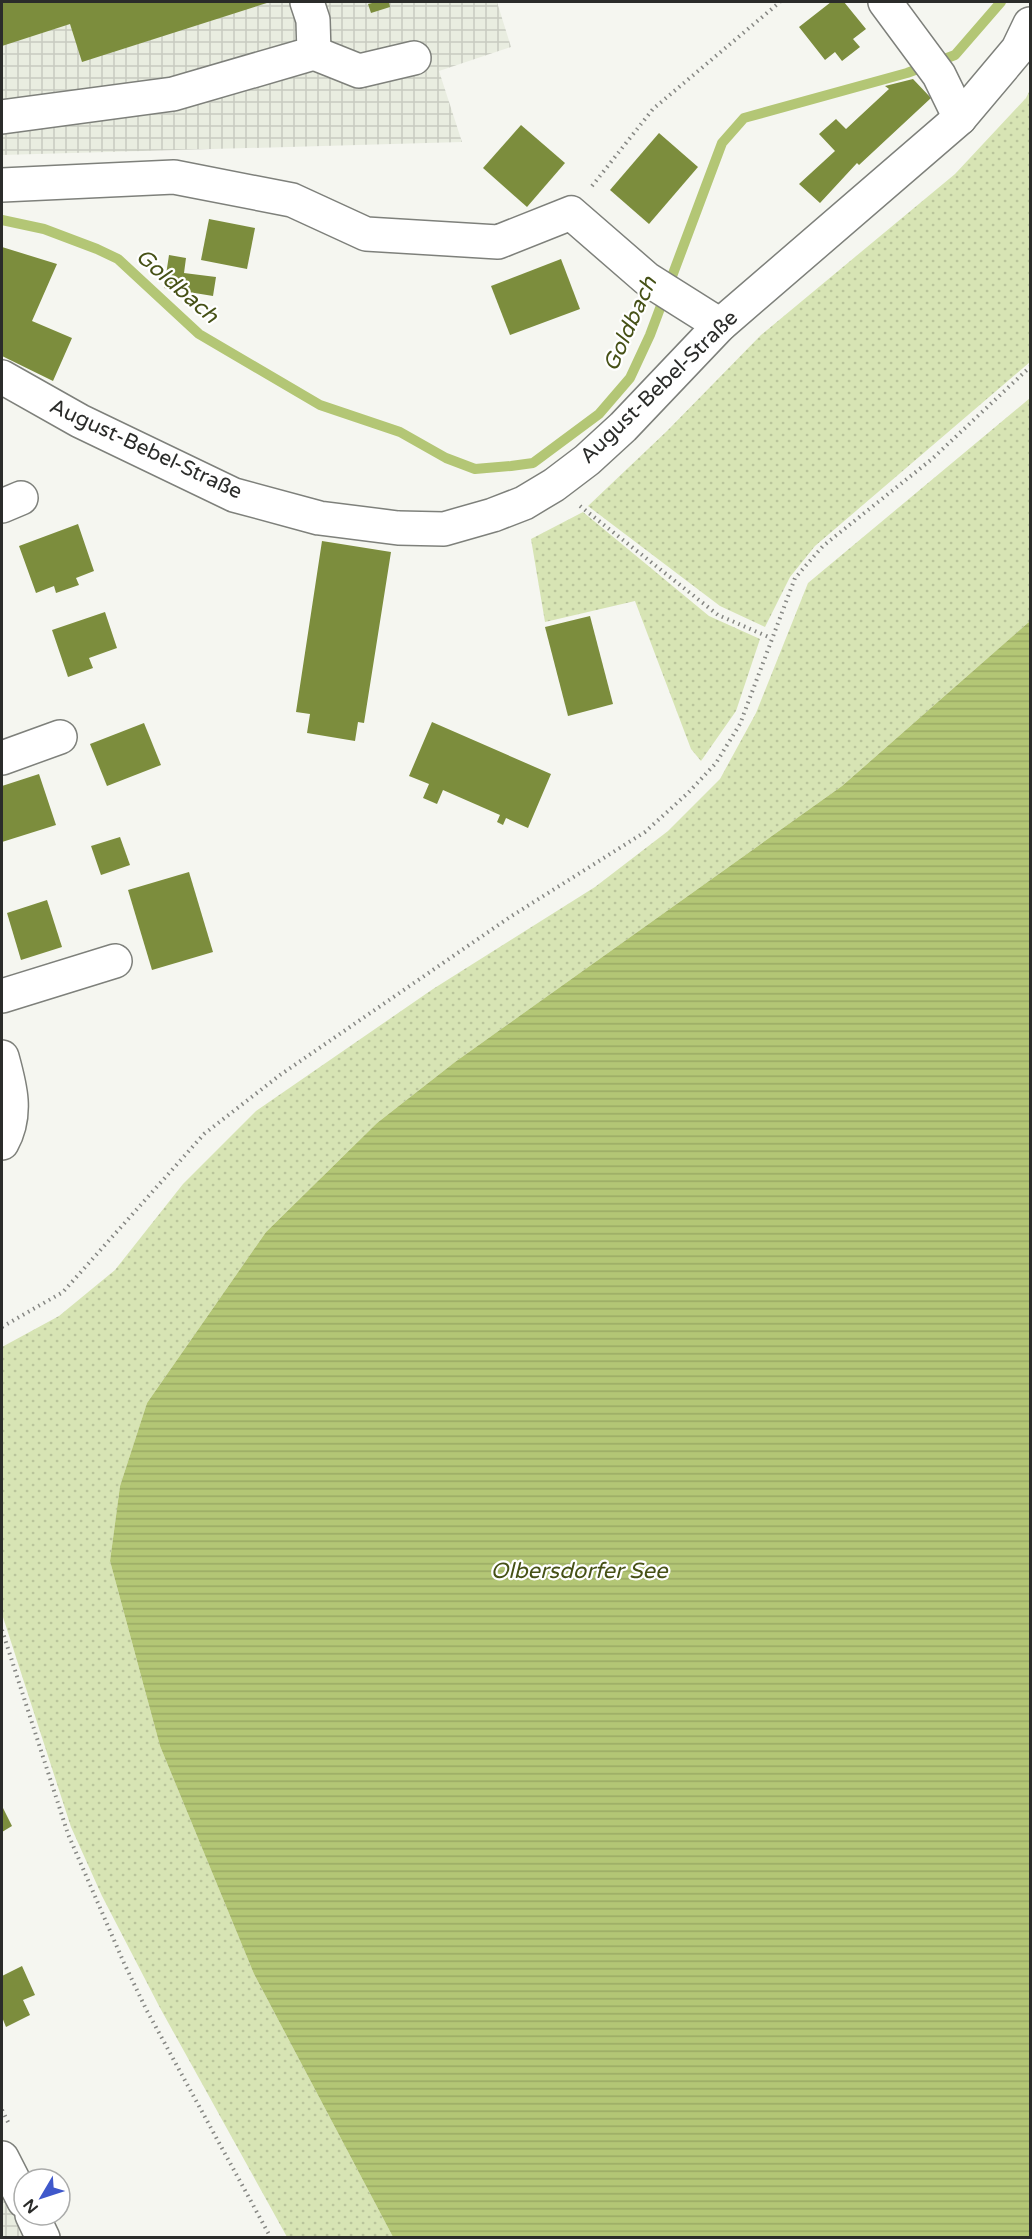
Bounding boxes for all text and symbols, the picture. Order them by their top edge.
water label: Goldbach [130,243,224,329]
water label: Goldbach [598,272,663,375]
street label: August-Bebel-Straße [575,305,743,469]
street label: August-Bebel-Straße [46,393,246,505]
water label: Olbersdorfer See [491,1558,669,1584]
north arrow [12,2167,72,2227]
text: N [19,2195,43,2217]

